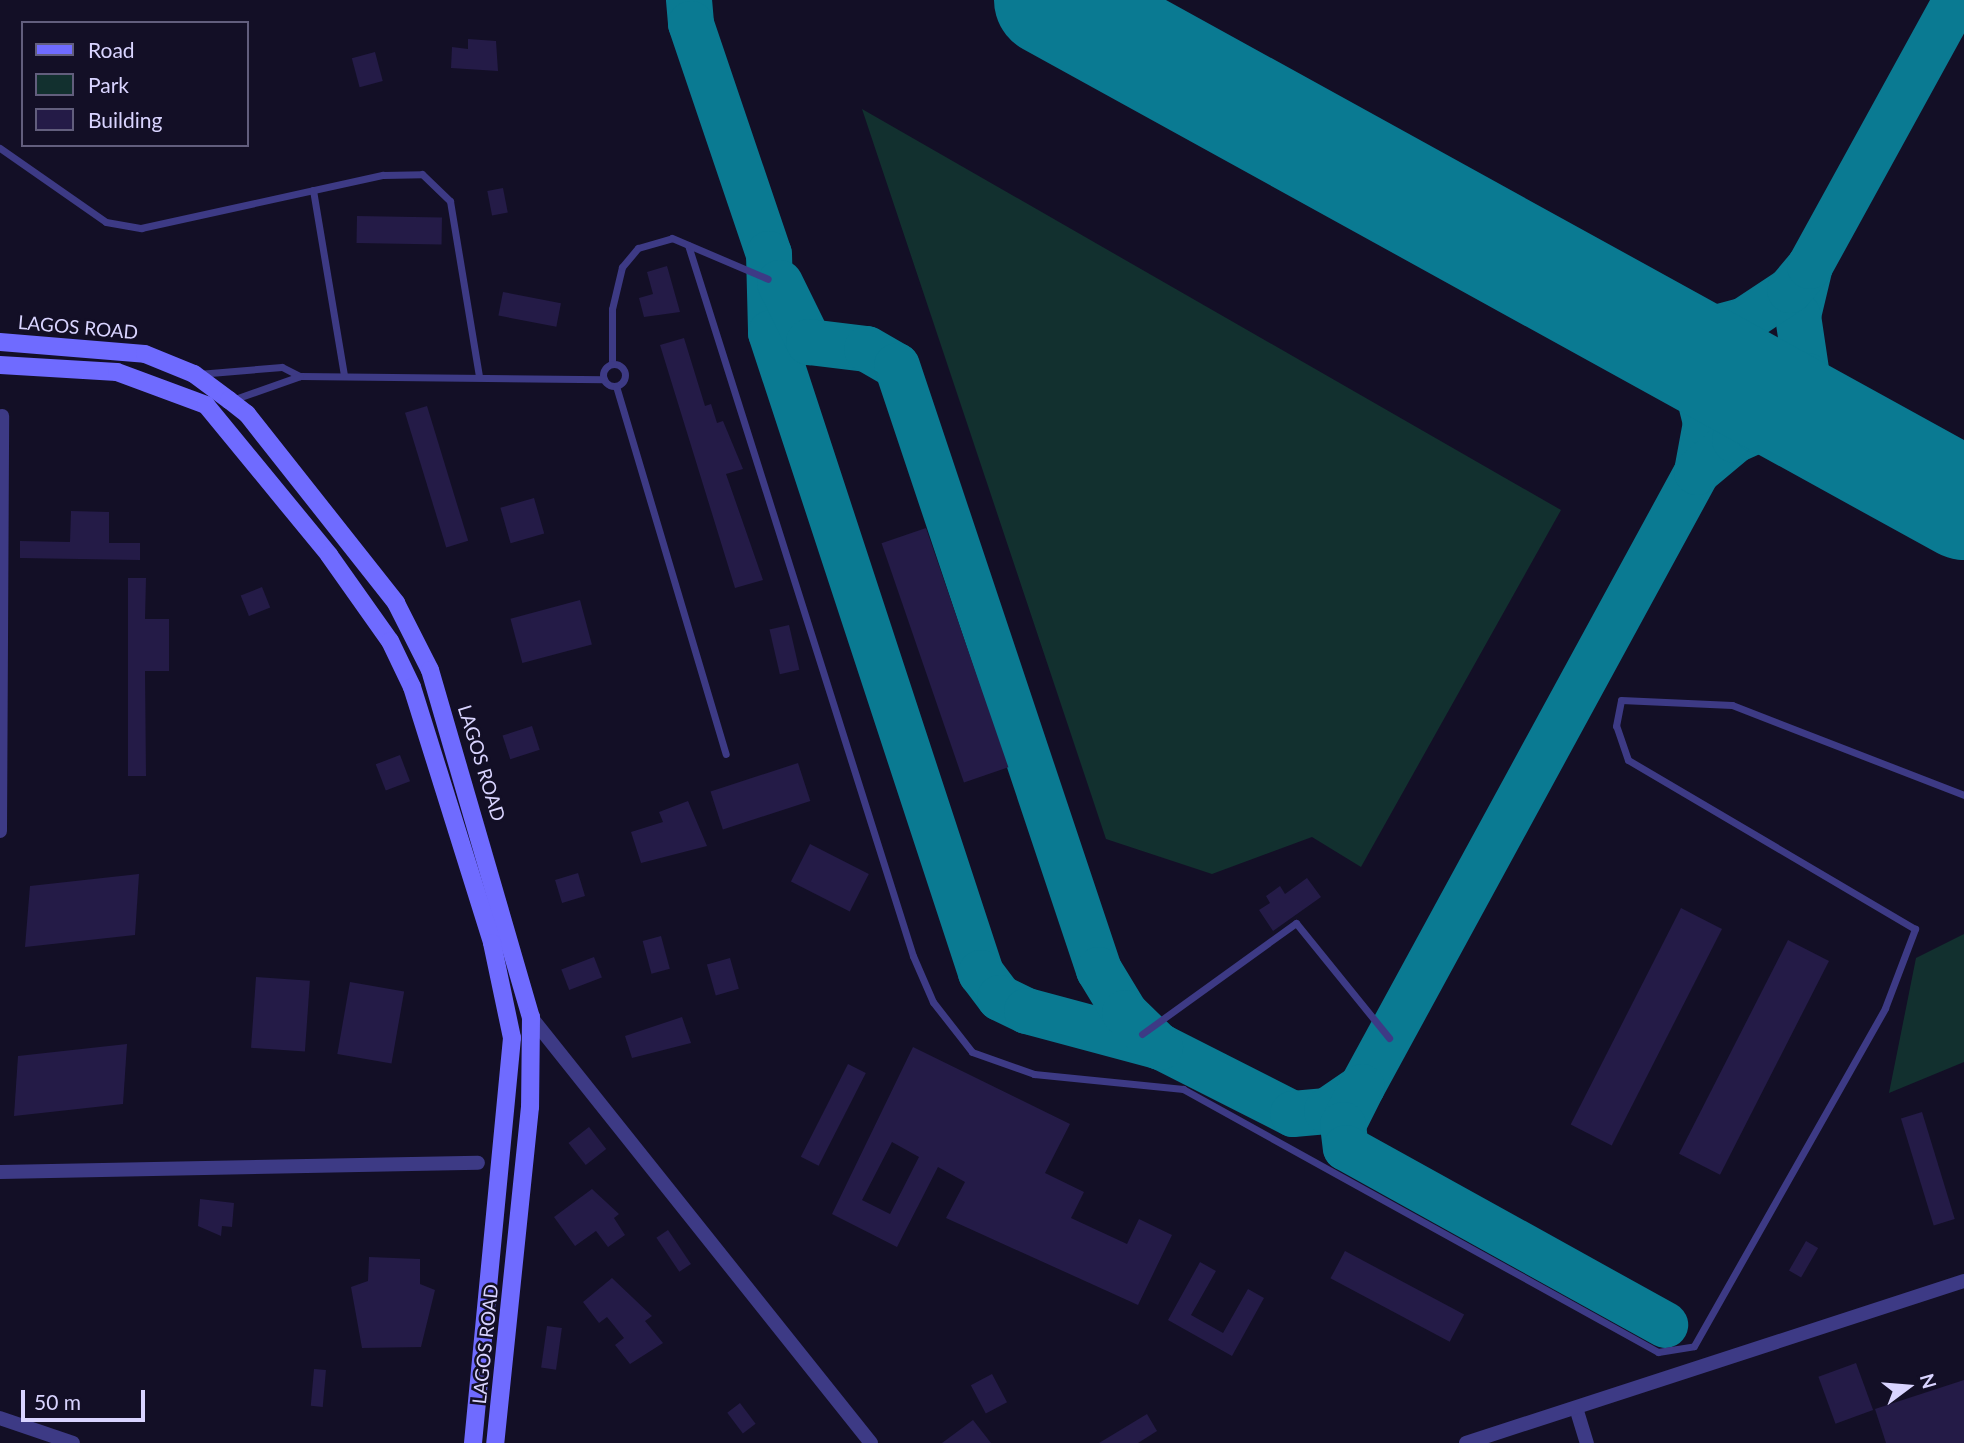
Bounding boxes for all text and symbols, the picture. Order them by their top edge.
legend [21,21,248,147]
text: Road [88,37,135,62]
text: Park [88,72,129,97]
text: Building [88,107,163,132]
street label: LAGOS ROAD [17,310,139,344]
street label: LAGOS ROAD [453,702,511,824]
street label: LAGOS ROAD [467,1283,503,1405]
north arrow [1873,1352,1943,1422]
text: N [1916,1371,1942,1391]
scale bar [24,1376,149,1420]
text: 50 m [34,1389,81,1414]

